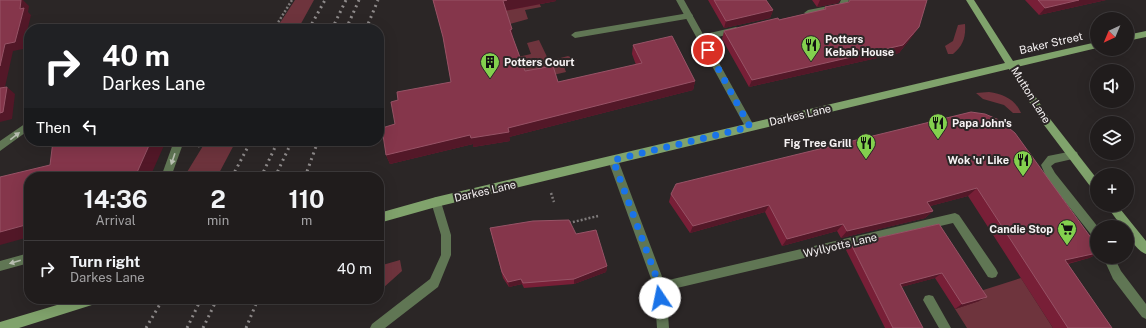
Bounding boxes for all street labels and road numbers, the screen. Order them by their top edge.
street label: Baker Street [1018,30,1084,56]
street label: Mutton Lane [1009,65,1053,125]
street label: Darkes Lane [768,102,832,128]
street label: Darkes Lane [453,178,517,204]
street label: Wyllyotts Lane [802,231,878,259]

